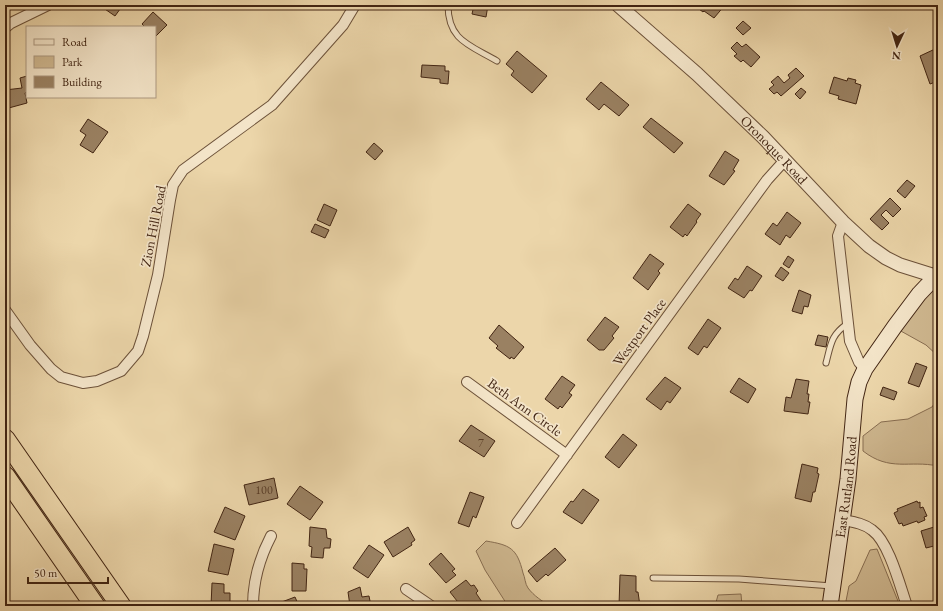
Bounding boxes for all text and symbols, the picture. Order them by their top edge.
legend [26,26,156,98]
north arrow [877,26,917,66]
text: Road [62,34,88,50]
text: N [891,49,901,63]
text: Park [62,54,83,70]
text: Building [62,74,103,90]
street label: Oronoque Road [737,111,812,189]
street label: Zion Hill Road [136,183,170,268]
street label: Westport Place [608,294,670,369]
street label: Beth Ann Circle [484,374,566,440]
house number: 7 [478,435,484,451]
street label: East Rutland Road [831,435,861,539]
house number: 100 [255,482,273,498]
scale bar [28,559,108,585]
text: 50 m [34,565,58,581]

